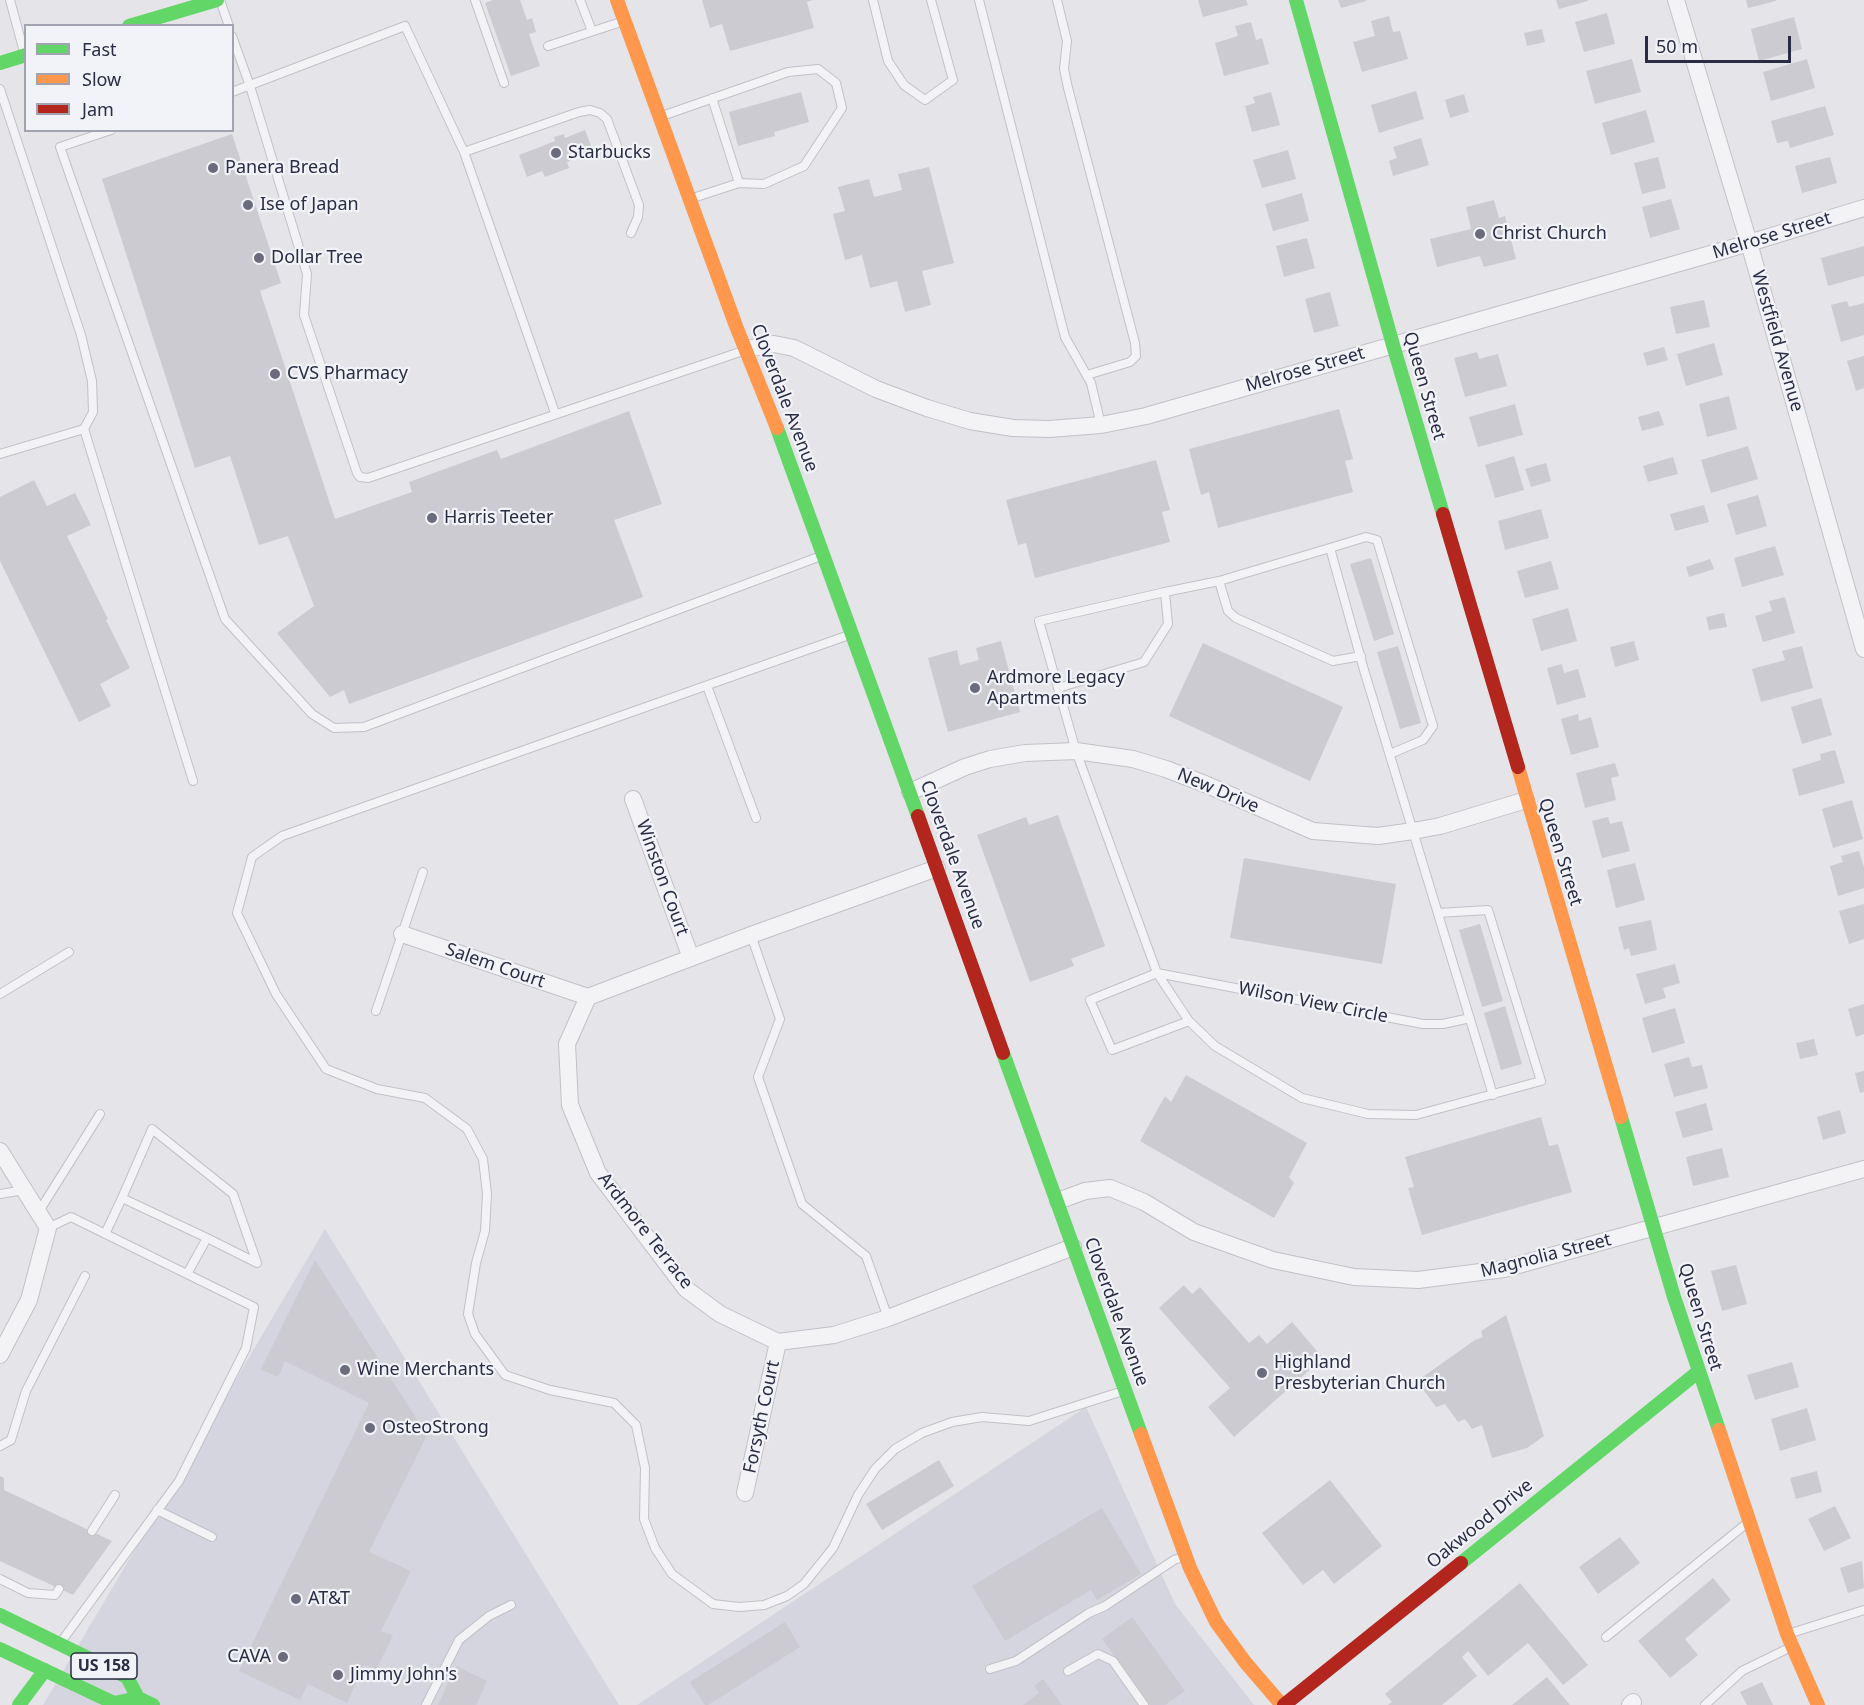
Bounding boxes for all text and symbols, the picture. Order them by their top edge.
legend [24,24,234,132]
scale bar [1648,24,1794,62]
text: 50 m [1656,34,1698,58]
text: Fast [82,37,117,61]
text: Slow [82,67,121,91]
text: Jam [82,97,114,121]
place label: Starbucks [568,142,651,164]
marker: Starbucks [549,146,563,160]
place label: Panera Bread [225,157,339,179]
marker: Panera Bread [206,161,220,175]
place label: Ise of Japan [260,194,359,216]
marker: Ise of Japan [241,198,255,212]
street label: Melrose Street [1710,208,1834,264]
place label: Christ Church [1492,223,1607,245]
marker: Christ Church [1473,227,1487,241]
place label: Dollar Tree [271,247,363,269]
marker: Dollar Tree [252,251,266,265]
street label: Westfield Avenue [1746,268,1808,414]
street label: Cloverdale Avenue [746,321,822,475]
street label: Queen Street [1398,329,1450,443]
street label: Melrose Street [1243,343,1367,397]
place label: CVS Pharmacy [287,363,408,385]
marker: CVS Pharmacy [268,367,282,381]
place label: Harris Teeter [444,507,553,529]
marker: Harris Teeter [425,511,439,525]
place label: Ardmore Legacy Apartments [987,667,1125,710]
marker: Ardmore Legacy Apartments [968,681,982,695]
street label: New Drive [1174,764,1262,818]
street label: Cloverdale Avenue [915,778,989,932]
street label: Queen Street [1533,796,1587,908]
street label: Winston Court [631,817,693,939]
street label: Salem Court [443,939,547,993]
street label: Wilson View Circle [1236,978,1390,1028]
street label: Ardmore Terrace [593,1169,697,1293]
street label: Magnolia Street [1478,1229,1614,1283]
street label: Cloverdale Avenue [1079,1235,1153,1389]
street label: Queen Street [1673,1261,1727,1373]
place label: Highland Presbyterian Church [1274,1352,1446,1394]
street label: Forsyth Court [739,1358,785,1476]
place label: Wine Merchants [357,1359,494,1381]
marker: Wine Merchants [338,1363,352,1377]
marker: Highland Presbyterian Church [1255,1366,1269,1380]
place label: OsteoStrong [382,1417,489,1439]
marker: OsteoStrong [363,1421,377,1435]
street label: Oakwood Drive [1423,1475,1537,1573]
place label: AT&T [308,1588,350,1610]
marker: AT&T [289,1592,303,1606]
place label: CAVA [227,1646,271,1668]
marker: CAVA [276,1650,290,1664]
road number: US 158 [71,1653,137,1679]
place label: Jimmy John's [350,1664,457,1686]
marker: Jimmy John's [331,1668,345,1682]

